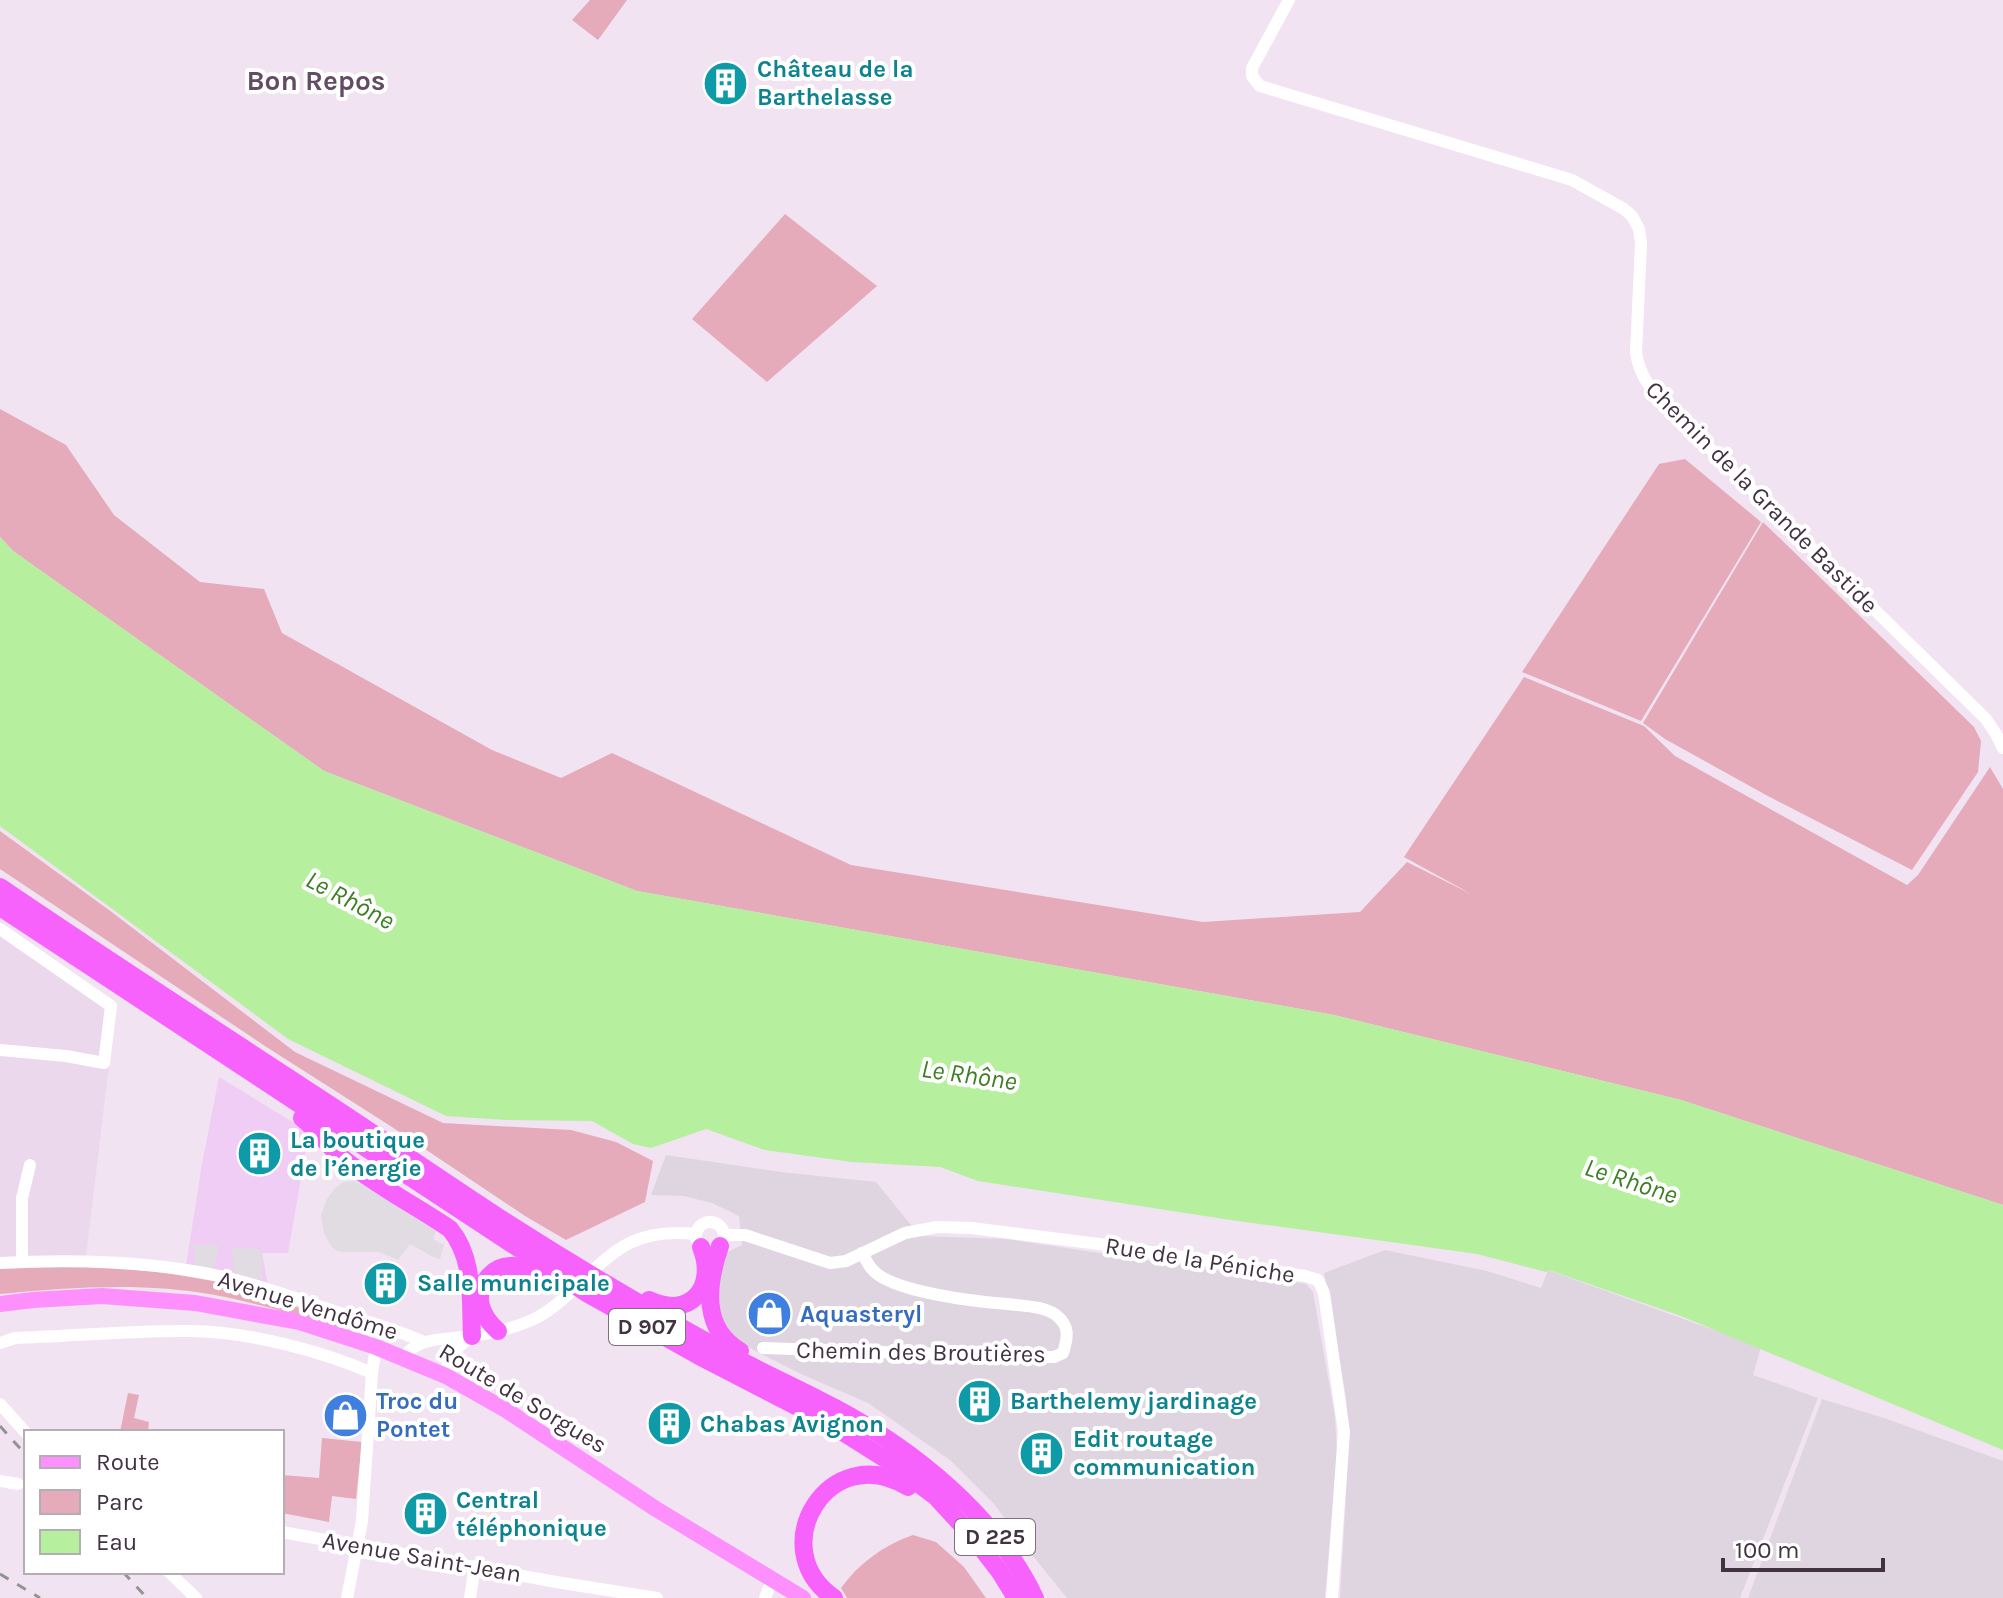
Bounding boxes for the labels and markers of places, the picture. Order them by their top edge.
place label: Château de la Barthelasse [757,55,913,111]
building icon: Château de la Barthelasse [702,59,750,107]
place label: La boutique de l’énergie [290,1126,425,1182]
building icon: La boutique de l’énergie [235,1130,283,1178]
building icon: Salle municipale [362,1259,410,1307]
place label: Salle municipale [417,1269,610,1297]
shop icon: Aquasteryl [745,1290,793,1338]
place label: Aquasteryl [800,1300,922,1328]
building icon: Barthelemy jardinage [955,1377,1003,1425]
place label: Troc du Pontet [376,1387,458,1443]
place label: Barthelemy jardinage [1010,1387,1257,1415]
shop icon: Troc du Pontet [321,1391,369,1439]
building icon: Chabas Avignon [645,1400,693,1448]
place label: Chabas Avignon [700,1410,884,1438]
place label: Edit routage communication [1073,1425,1255,1481]
building icon: Edit routage communication [1018,1429,1066,1477]
place label: Central téléphonique [456,1486,607,1542]
building icon: Central téléphonique [401,1490,449,1538]

